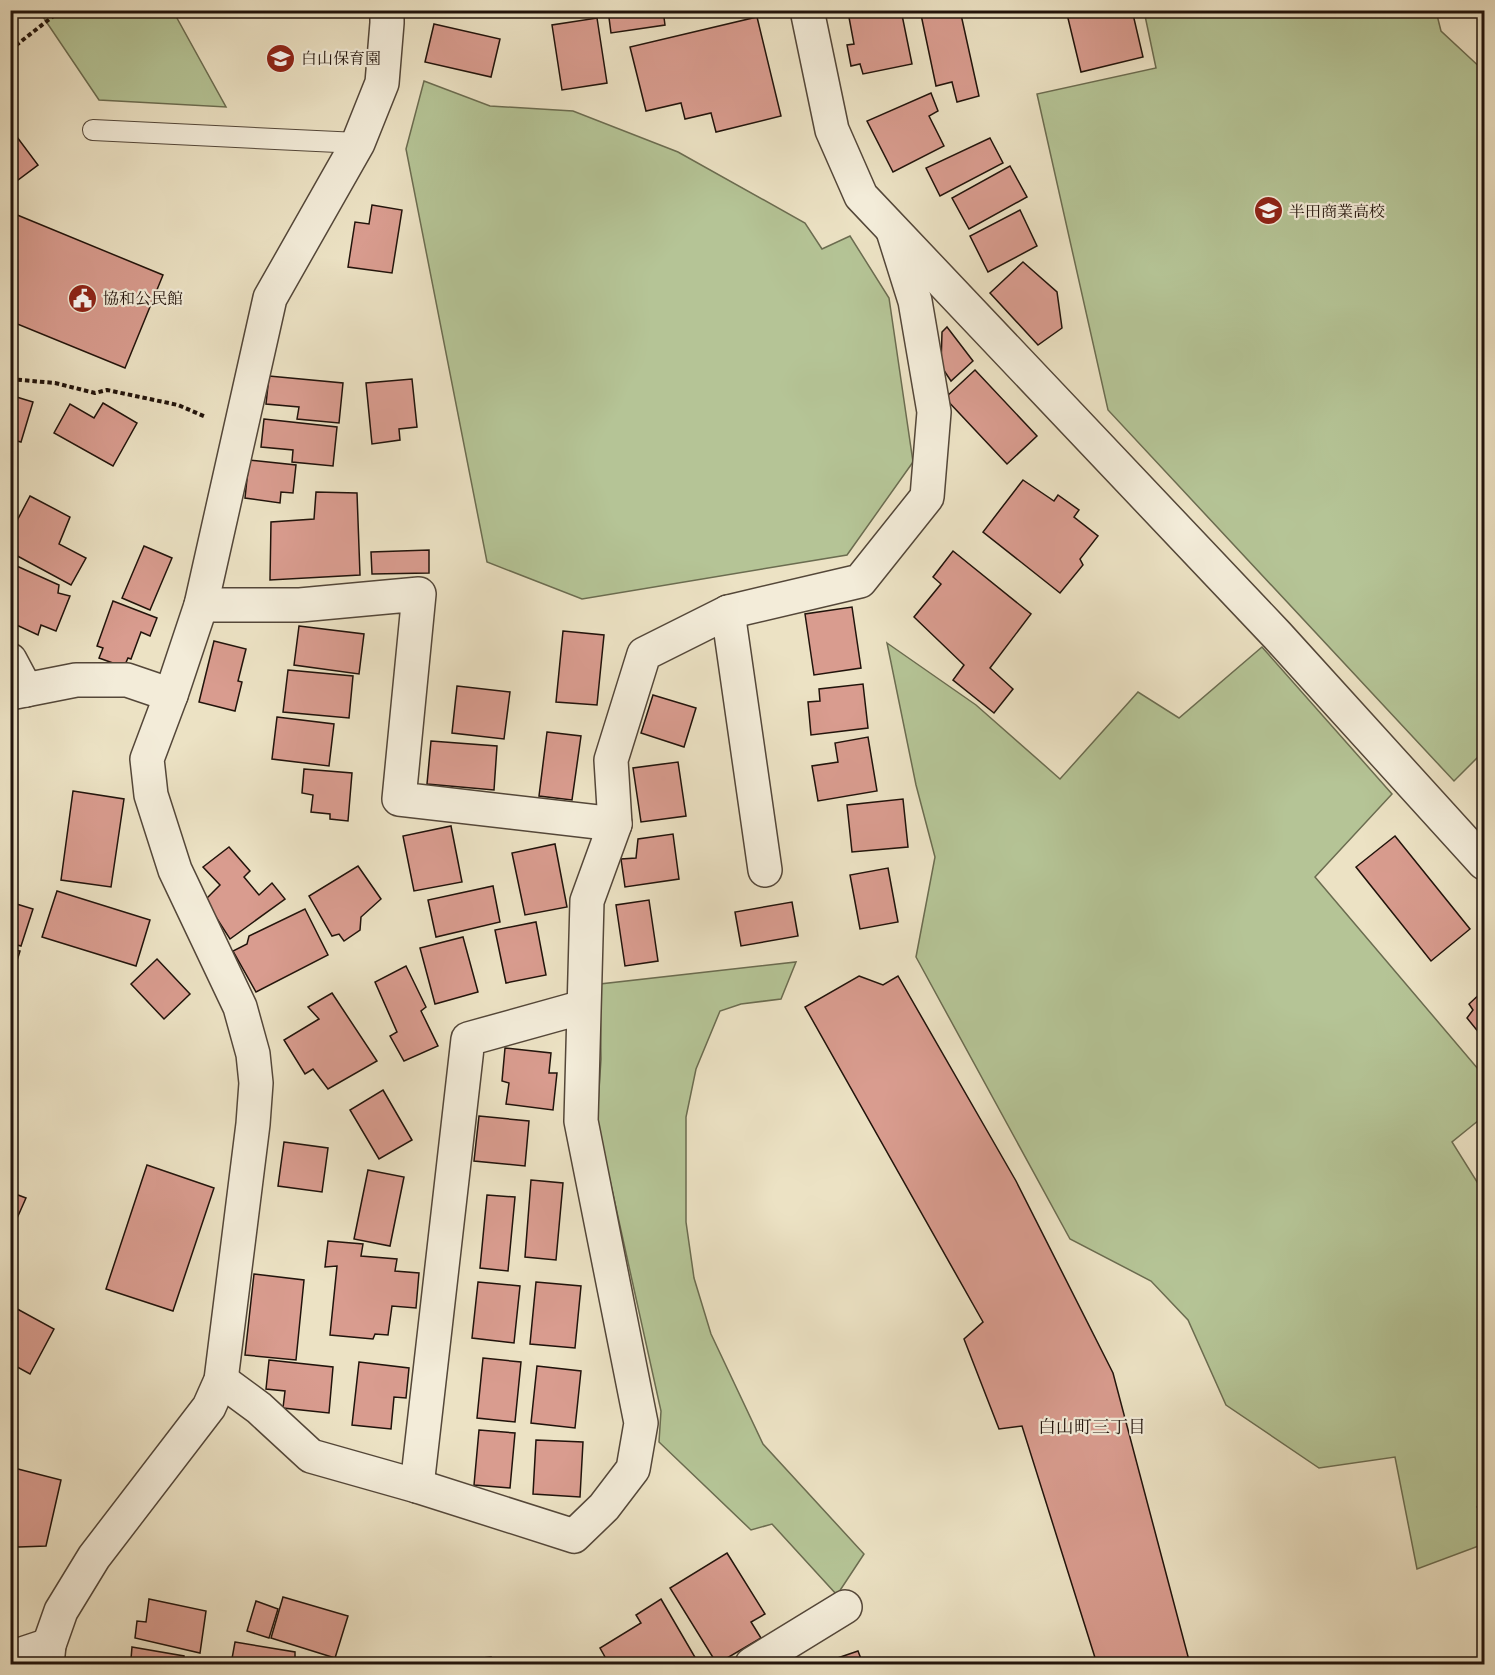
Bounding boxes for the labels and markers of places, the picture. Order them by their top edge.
school or university icon: 白山保育園 [264,42,296,74]
place label: 白山保育園 [301,48,381,70]
school or university icon: 半田商業高校 [1252,195,1284,227]
place label: 半田商業高校 [1289,201,1385,223]
public building icon: 協和公民館 [66,282,98,314]
place label: 協和公民館 [103,288,183,310]

